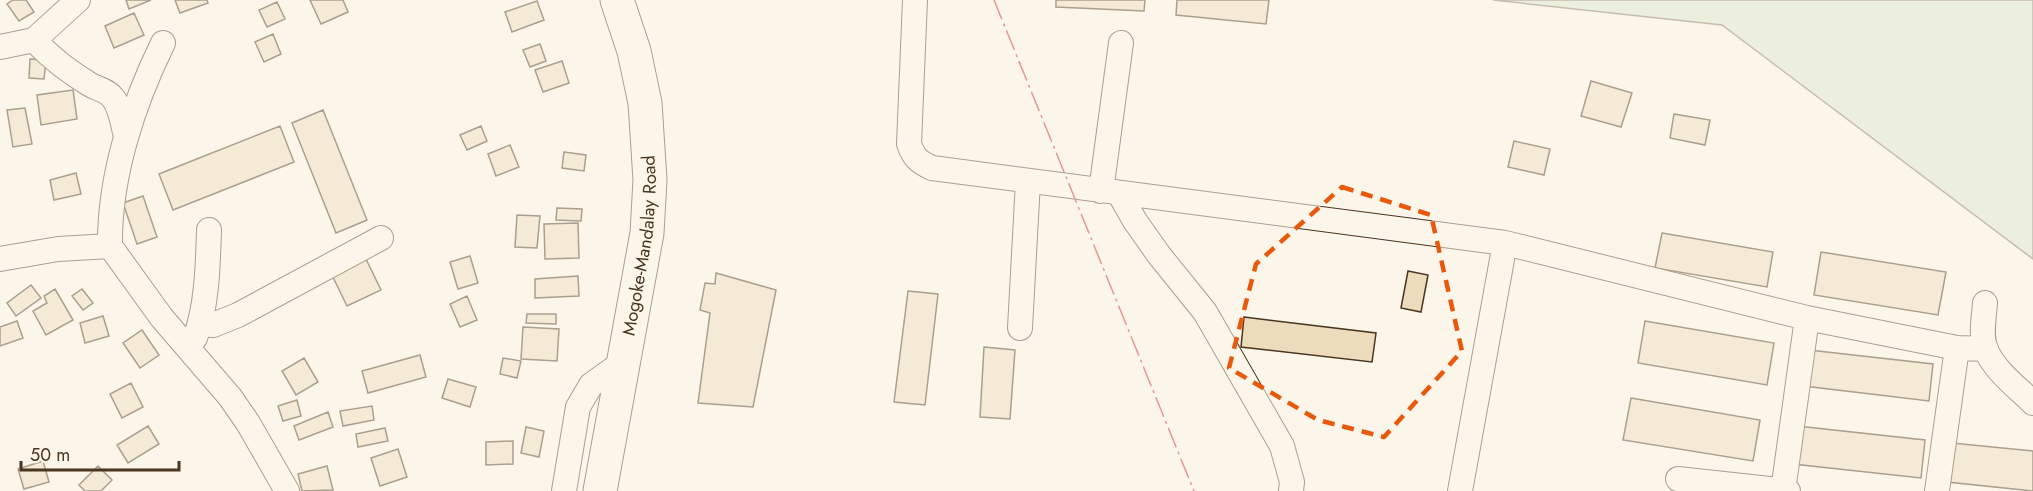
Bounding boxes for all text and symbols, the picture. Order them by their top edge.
street label: Mogoke-Mandalay Road [616,155,663,338]
scale bar [21,434,178,472]
text: 50 m [30,442,70,468]

